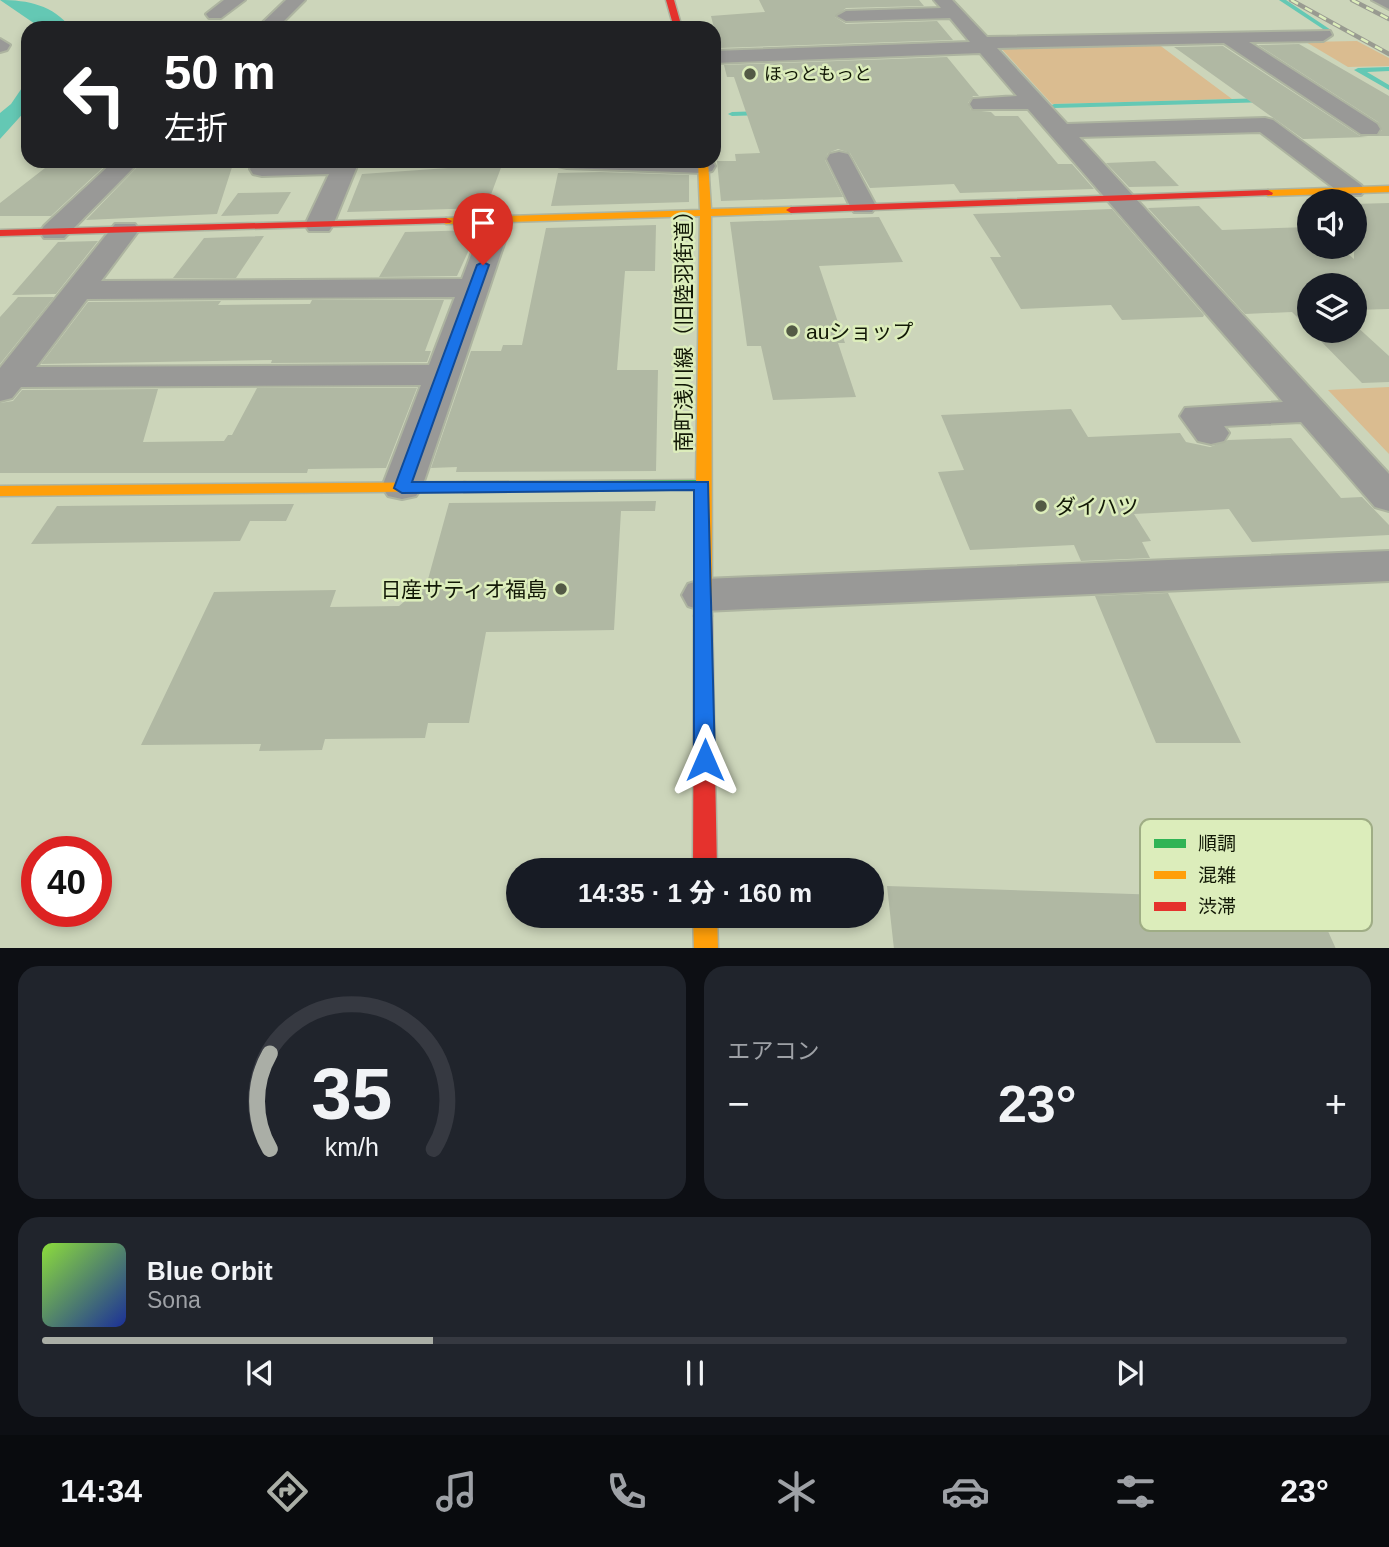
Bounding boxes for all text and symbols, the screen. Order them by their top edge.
text: 50 m [164,45,276,99]
icon: left [49,49,140,140]
place label: ほっともっと [764,64,872,84]
marker: ほっともっと [742,66,758,82]
text: 左折 [164,110,228,146]
map controls [1297,189,1367,343]
button: sound [1297,189,1367,259]
pin [453,193,513,265]
street label: 南町浅川線（旧陸羽街道） [672,200,695,452]
icon: arrive [464,204,502,242]
button: layers [1297,273,1367,343]
place label: auショップ [806,320,913,343]
marker: auショップ [784,323,800,339]
place label: ダイハツ [1055,495,1139,518]
marker: ダイハツ [1033,498,1049,514]
place label: 日産サティオ福島 [380,578,547,601]
marker: 日産サティオ福島 [553,581,569,597]
position arrow [668,723,742,797]
legend [1140,819,1372,931]
text: 順調 [1198,833,1236,854]
speed limit sign: 40 [21,836,112,927]
text: 混雑 [1198,865,1236,886]
text: 14:35 · 1 分 · 160 m [578,878,812,908]
text: 渋滞 [1198,896,1236,917]
text: エアコン [728,1038,820,1064]
text: 35 [311,1053,392,1134]
text: 23° [998,1075,1077,1133]
text: − [728,1083,750,1125]
text: + [1325,1083,1347,1125]
text: km/h [325,1132,379,1160]
text: Blue Orbit [147,1256,273,1286]
text: Sona [147,1287,201,1313]
icon: previous [241,1354,279,1392]
icon: pause [676,1354,714,1392]
icon: next [1111,1354,1149,1392]
icon: directions [263,1467,312,1516]
icon: music [432,1467,481,1516]
icon: phone [602,1467,651,1516]
icon: climate [772,1467,821,1516]
icon: car [941,1467,990,1516]
icon: filters [1111,1467,1160,1516]
text: 14:34 [60,1473,142,1509]
text: 23° [1280,1473,1329,1509]

